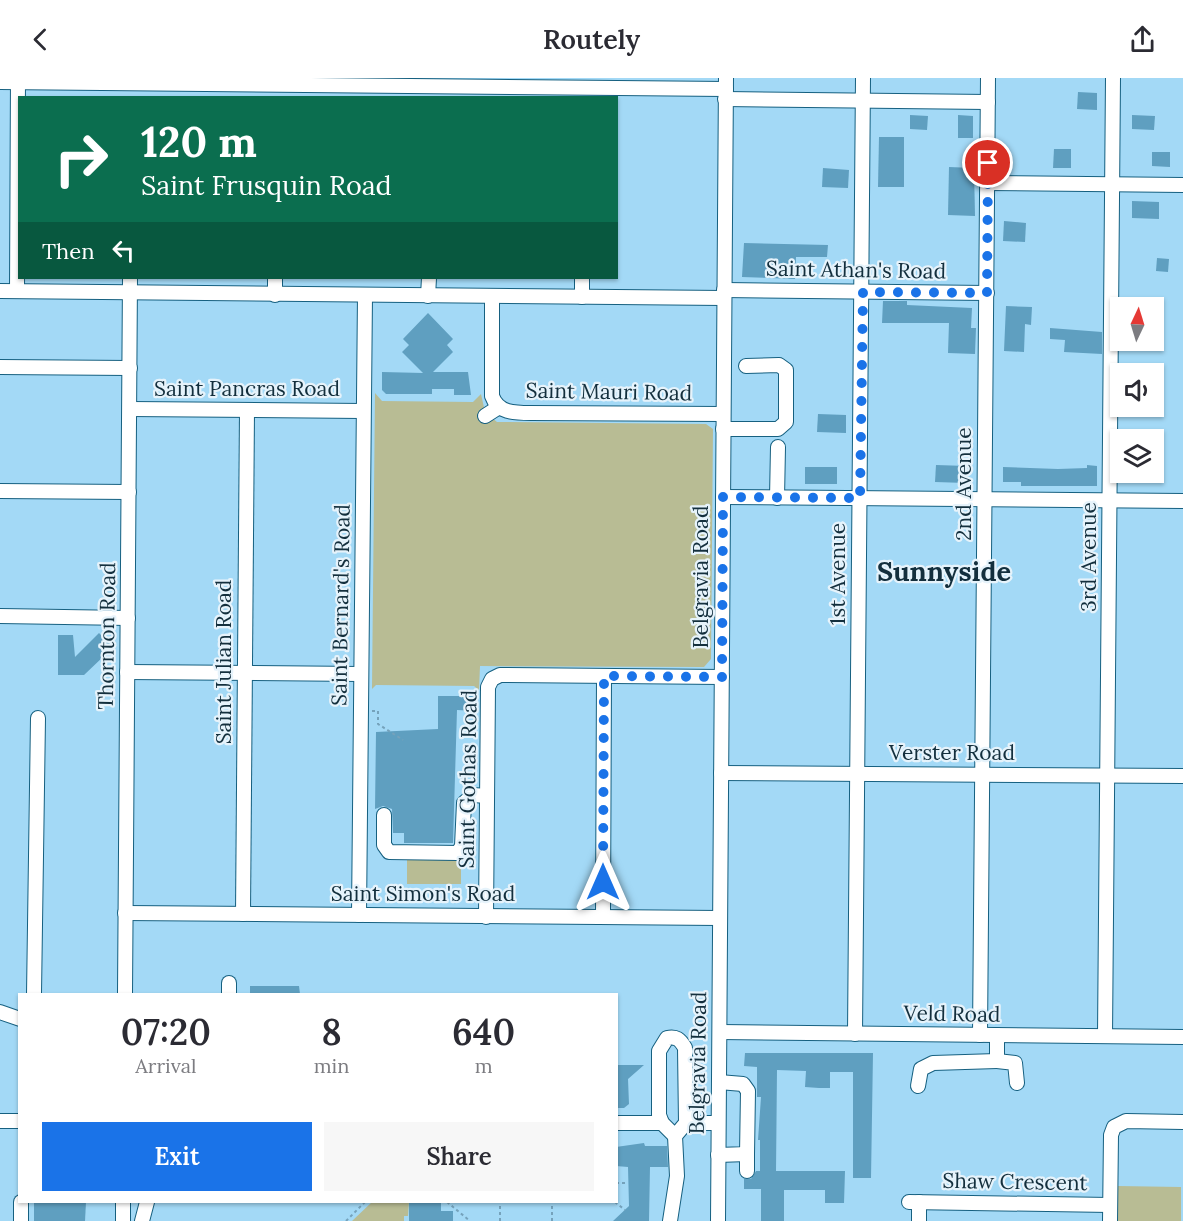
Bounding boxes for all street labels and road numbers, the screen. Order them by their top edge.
street label: Saint Athan's Road [766,254,946,285]
street label: Saint Pancras Road [154,375,340,402]
street label: Saint Mauri Road [525,377,693,406]
street label: 2nd Avenue [950,427,977,541]
street label: 3rd Avenue [1075,502,1102,612]
street label: Saint Bernard's Road [325,504,356,706]
street label: Belgravia Road [687,506,714,648]
street label: 1st Avenue [824,523,851,625]
street label: Thornton Road [92,562,121,710]
street label: Saint Julian Road [210,580,237,744]
street label: Saint Gothas Road [452,689,483,869]
street label: Verster Road [888,739,1015,766]
street label: Saint Simon's Road [331,880,515,907]
street label: Belgravia Road [683,991,712,1135]
street label: Veld Road [902,999,1001,1028]
street label: Shaw Crescent [942,1167,1089,1196]

